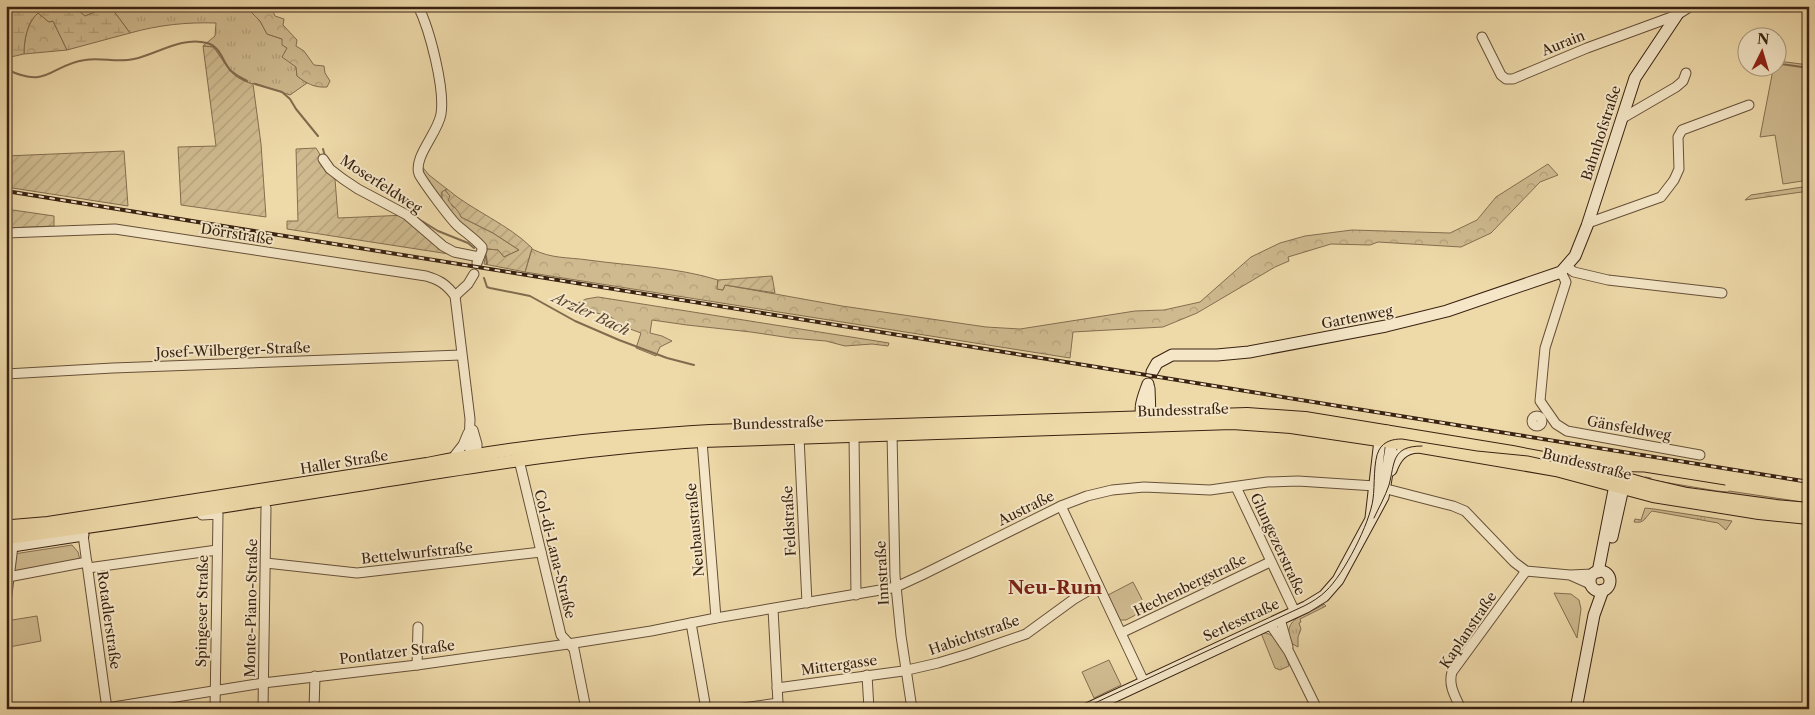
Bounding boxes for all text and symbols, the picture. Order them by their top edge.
street label: Aurain [1538,26,1587,60]
north arrow [1738,28,1788,78]
text: N [1756,30,1770,49]
street label: Bahnhofstraße [1577,83,1625,183]
street label: Moserfeldweg [337,151,426,217]
street label: Dörrstraße [199,219,275,249]
water label: Arzler Bach [548,287,633,340]
street label: Gartenweg [1320,301,1395,333]
street label: Josef-Wilberger-Straße [153,338,311,362]
street label: Bundesstraße [1137,399,1229,421]
street label: Bundesstraße [732,412,824,434]
street label: Gänsfeldweg [1585,412,1673,444]
street label: Bundesstraße [1540,444,1634,484]
street label: Haller Straße [299,446,389,478]
street label: Neubaustraße [682,482,708,578]
street label: Feldstraße [778,485,800,557]
street label: Austraße [994,487,1057,530]
street label: Col-di-Lana-Straße [530,488,580,620]
street label: Glungezerstraße [1246,490,1310,598]
street label: Monte-Piano-Straße [241,538,261,678]
street label: Bettelwurfstraße [360,538,474,568]
street label: Innstraße [871,540,893,606]
street label: Hechenbergstraße [1131,550,1250,620]
street label: Spingeser Straße [192,554,212,667]
street label: Rotadlerstraße [93,570,125,671]
district label: Neu-Rum [1008,576,1102,599]
street label: Kaplanstraße [1436,588,1500,672]
street label: Serlesstraße [1200,594,1282,645]
street label: Habichtstraße [926,611,1022,659]
street label: Pontlatzer Straße [338,636,456,668]
street label: Mittergasse [800,651,878,679]

